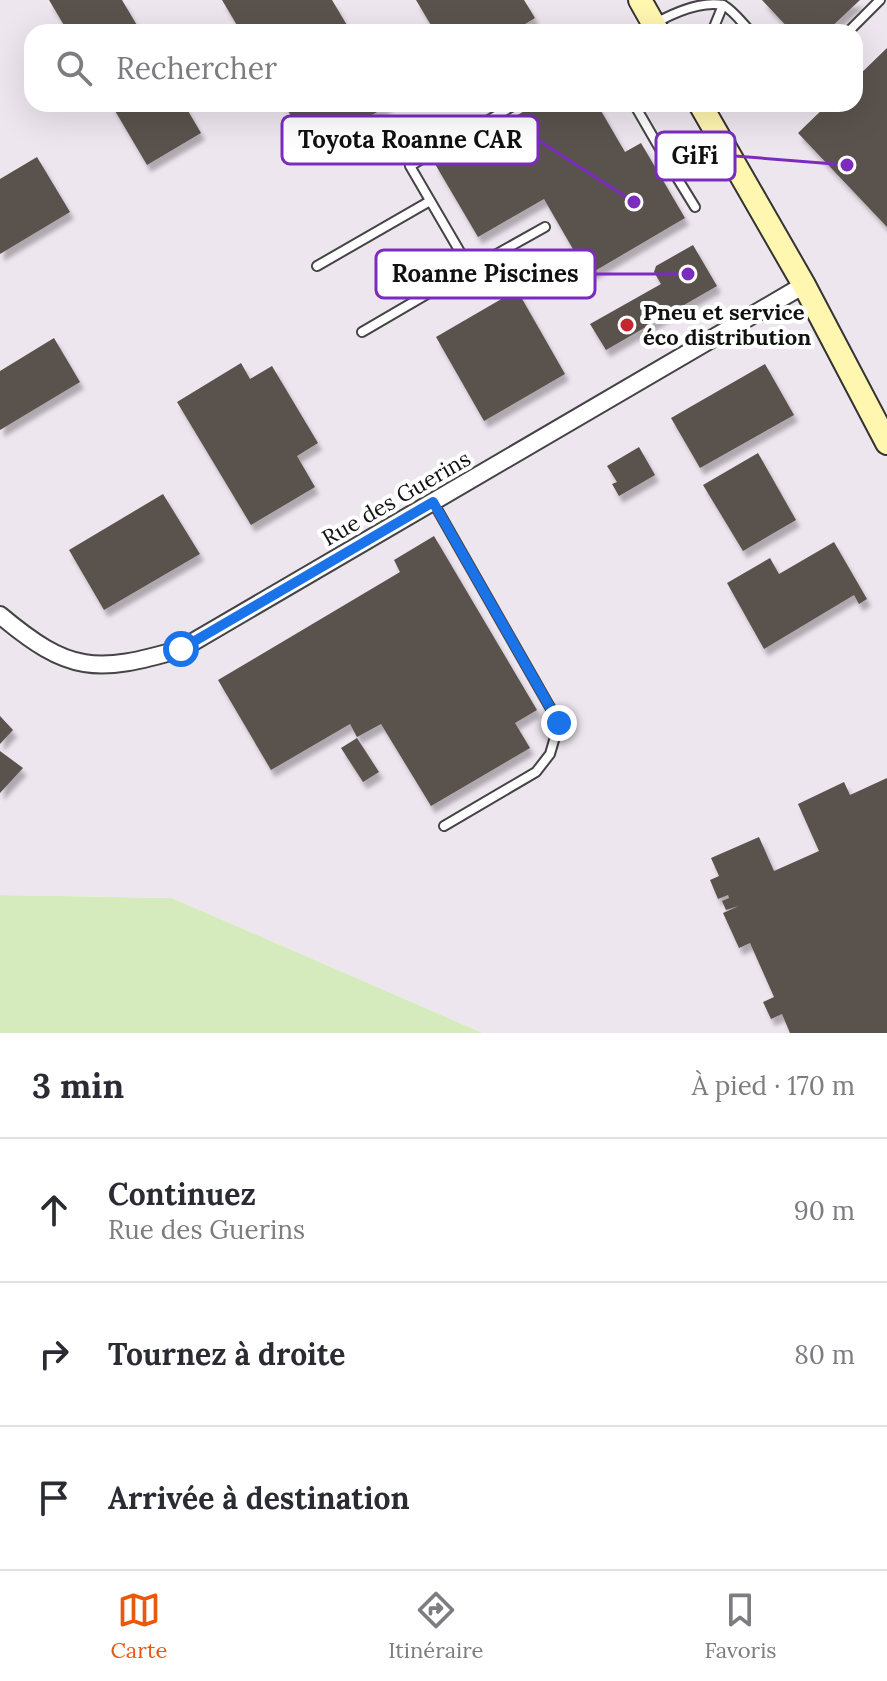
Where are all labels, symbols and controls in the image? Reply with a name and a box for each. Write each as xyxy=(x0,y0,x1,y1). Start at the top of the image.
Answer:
search box xyxy=(24,24,863,112)
icon: search xyxy=(52,46,96,90)
text: Rechercher xyxy=(116,49,277,87)
callout: Toyota Roanne CAR xyxy=(282,116,538,164)
text: Toyota Roanne CAR xyxy=(298,124,523,155)
callout: GiFi xyxy=(656,132,735,180)
text: GiFi xyxy=(672,140,719,171)
callout: Roanne Piscines xyxy=(376,250,595,298)
text: Roanne Piscines xyxy=(391,258,579,289)
place label: Pneu et service éco distribution xyxy=(643,298,811,351)
marker: Pneu et service éco distribution xyxy=(618,316,636,334)
street label: Rue des Guerins xyxy=(317,444,475,552)
route start xyxy=(163,631,199,667)
route end xyxy=(541,705,577,741)
text: 3 min xyxy=(32,1064,124,1107)
text: À pied · 170 m xyxy=(692,1069,855,1102)
text: Continuez xyxy=(108,1175,256,1213)
icon: ahead xyxy=(32,1188,76,1232)
text: 90 m xyxy=(794,1194,855,1227)
text: Rue des Guerins xyxy=(108,1213,305,1246)
icon: right xyxy=(32,1332,76,1376)
text: Tournez à droite xyxy=(108,1335,345,1373)
text: 80 m xyxy=(794,1338,855,1371)
icon: arrive xyxy=(32,1476,76,1520)
text: Arrivée à destination xyxy=(108,1479,410,1517)
tab: Carte xyxy=(110,1588,167,1664)
tab: Itinéraire xyxy=(388,1588,484,1664)
tab: Favoris xyxy=(704,1588,777,1664)

